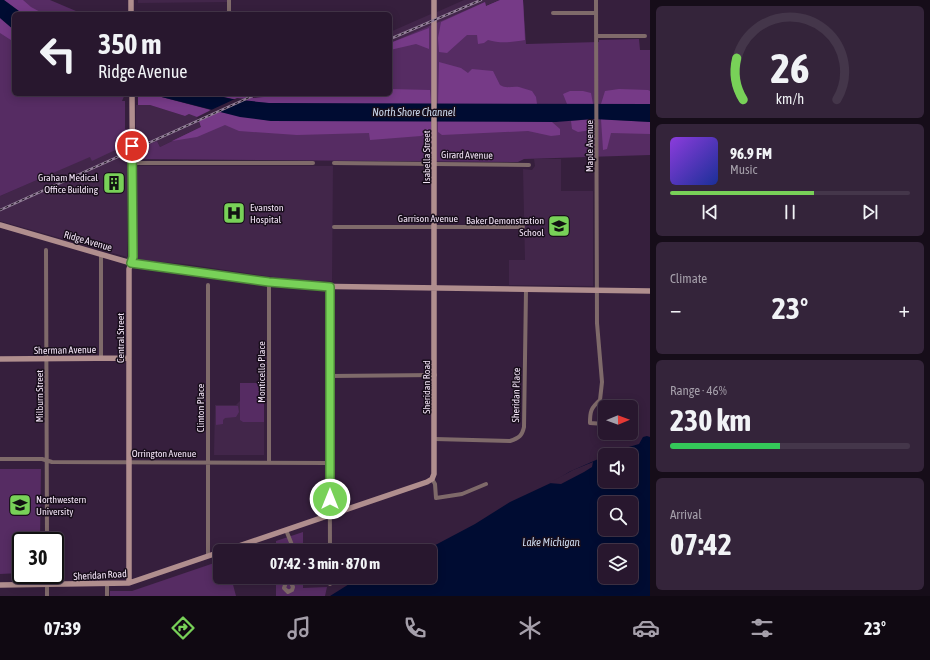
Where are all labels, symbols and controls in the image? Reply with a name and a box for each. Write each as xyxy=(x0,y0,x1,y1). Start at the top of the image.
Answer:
icon: left xyxy=(32,28,84,80)
text: 350 m xyxy=(98,28,161,60)
text: 26 xyxy=(770,44,810,92)
text: Ridge Avenue xyxy=(98,61,188,82)
text: km/h xyxy=(776,91,804,107)
water label: North Shore Channel xyxy=(372,106,456,118)
street label: Maple Avenue xyxy=(584,119,595,172)
pin xyxy=(115,129,149,163)
street label: Isabella Street xyxy=(421,130,432,184)
icon: arrive xyxy=(121,135,143,157)
text: 96.9 FM xyxy=(730,145,772,162)
street label: Girard Avenue xyxy=(441,149,493,161)
text: Music xyxy=(730,162,757,177)
building icon: Graham Medical Office Building xyxy=(101,170,127,196)
place label: Graham Medical Office Building xyxy=(38,172,99,195)
hospital icon: Evanston Hospital xyxy=(221,200,247,226)
icon: previous xyxy=(699,201,721,223)
icon: pause xyxy=(779,201,801,223)
icon: next xyxy=(859,201,881,223)
place label: Evanston Hospital xyxy=(250,202,284,225)
street label: Garrison Avenue xyxy=(398,213,459,224)
school or university icon: Baker Demonstration School xyxy=(546,213,572,239)
place label: Baker Demonstration School xyxy=(466,215,544,238)
street label: Ridge Avenue xyxy=(63,229,114,253)
text: Climate xyxy=(670,271,707,286)
text: 23° xyxy=(772,291,808,325)
text: − xyxy=(670,296,681,322)
text: + xyxy=(899,296,910,322)
street label: Central Street xyxy=(115,313,126,363)
street label: Monticello Place xyxy=(256,341,267,403)
street label: Sherman Avenue xyxy=(34,344,97,356)
street label: Sheridan Road xyxy=(421,360,432,414)
street label: Sheridan Place xyxy=(510,367,522,423)
street label: Milburn Street xyxy=(34,370,45,422)
street label: Clinton Place xyxy=(195,383,206,432)
text: Range · 46% xyxy=(670,383,727,398)
north arrow xyxy=(598,400,638,440)
map controls xyxy=(598,400,638,584)
text: 230 km xyxy=(670,403,751,437)
street label: Orrington Avenue xyxy=(132,448,197,459)
button: sound xyxy=(598,448,638,488)
position arrow xyxy=(309,478,351,520)
school or university icon: Northwestern University xyxy=(7,492,33,518)
place label: Northwestern University xyxy=(36,494,86,517)
button: search xyxy=(598,496,638,536)
text: Arrival xyxy=(670,507,702,522)
text: 07:42 xyxy=(670,527,732,561)
speed limit sign: 30 xyxy=(12,532,64,584)
water label: Lake Michigan xyxy=(522,536,581,548)
button: layers xyxy=(598,544,638,584)
text: 07:42 · 3 min · 870 m xyxy=(270,555,380,572)
street label: Sheridan Road xyxy=(73,568,127,582)
icon: directions xyxy=(169,614,197,642)
icon: music xyxy=(285,614,313,642)
icon: phone xyxy=(401,614,429,642)
icon: climate xyxy=(516,614,544,642)
icon: car xyxy=(632,614,660,642)
icon: filters xyxy=(748,614,776,642)
text: 07:39 xyxy=(44,618,81,639)
text: 23° xyxy=(864,618,886,639)

